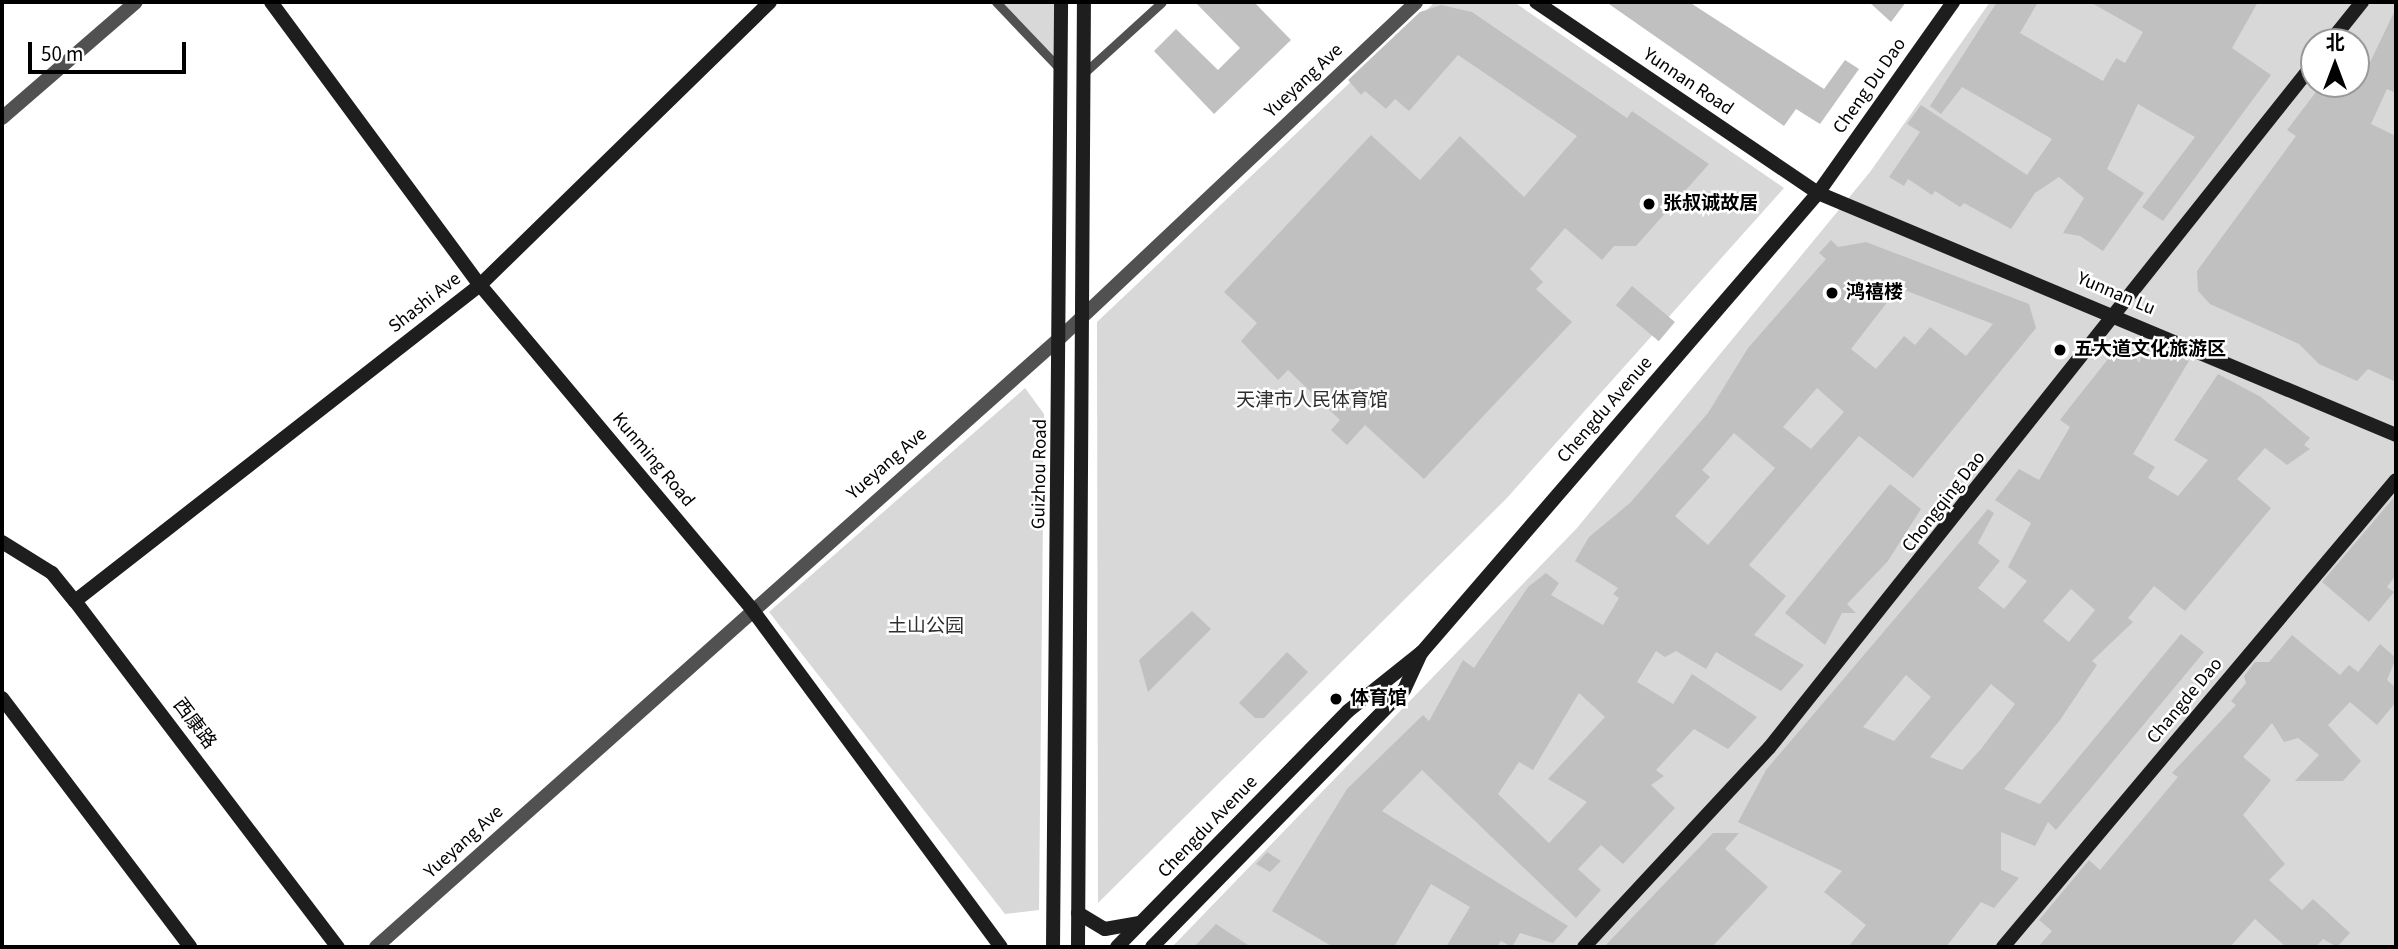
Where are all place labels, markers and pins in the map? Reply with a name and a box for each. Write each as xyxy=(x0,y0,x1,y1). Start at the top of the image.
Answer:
place label: 张叔诚故居 xyxy=(1663,193,1758,215)
marker: 张叔诚故居 xyxy=(1641,196,1657,212)
place label: 鸿禧楼 xyxy=(1846,282,1903,304)
marker: 鸿禧楼 xyxy=(1824,285,1840,301)
place label: 五大道文化旅游区 xyxy=(2074,339,2226,361)
marker: 五大道文化旅游区 xyxy=(2052,342,2068,358)
place label: 体育馆 xyxy=(1350,688,1407,710)
marker: 体育馆 xyxy=(1328,691,1344,707)

